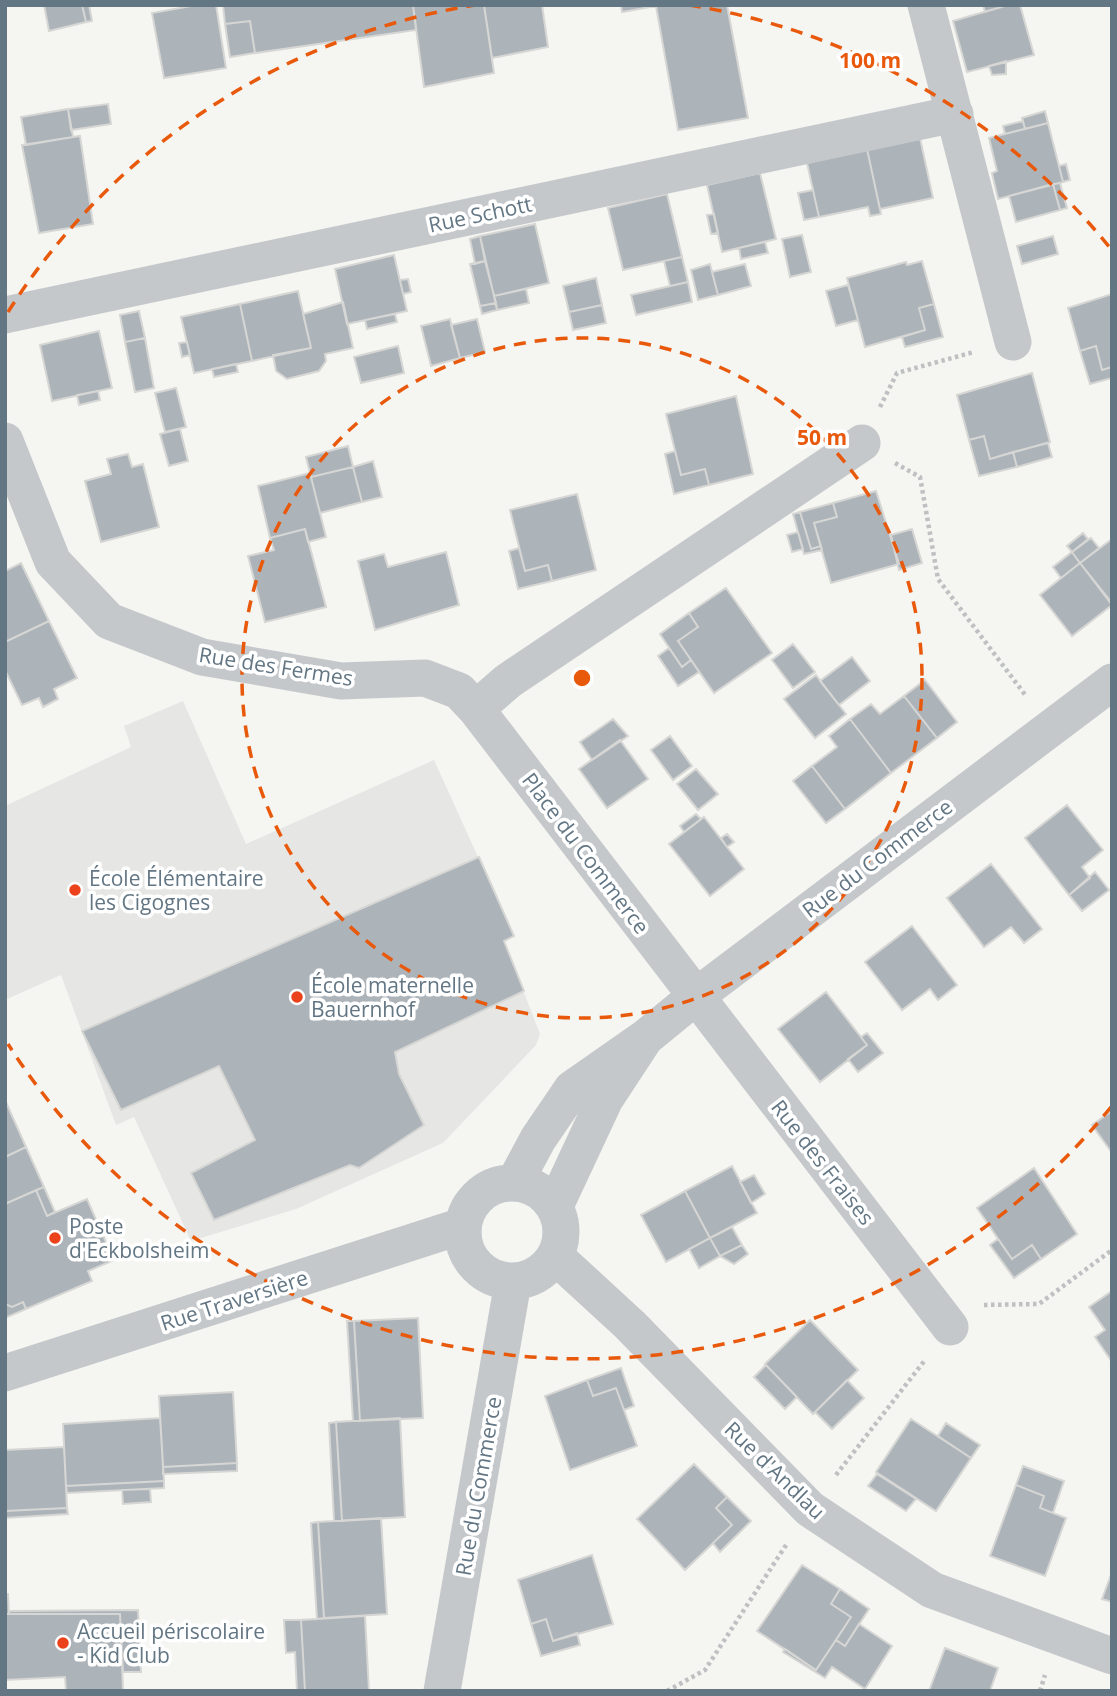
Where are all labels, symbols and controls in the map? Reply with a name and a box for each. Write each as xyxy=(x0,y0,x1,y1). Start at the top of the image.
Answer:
text: 100 m xyxy=(839,46,901,74)
street label: Rue Schott xyxy=(426,189,534,239)
text: 50 m xyxy=(797,423,847,451)
street label: Rue des Fermes xyxy=(197,640,355,692)
centre of rings xyxy=(570,666,594,690)
street label: Place du Commerce xyxy=(516,767,656,939)
street label: Rue du Commerce xyxy=(796,792,958,924)
place label: École Élémentaire les Cigognes xyxy=(89,864,264,916)
marker: École Élémentaire les Cigognes xyxy=(67,882,83,898)
place label: École maternelle Bauernhof xyxy=(311,971,474,1023)
marker: École maternelle Bauernhof xyxy=(289,989,305,1005)
street label: Rue des Fraises xyxy=(765,1094,881,1230)
place label: Poste d'Eckbolsheim xyxy=(69,1212,209,1264)
marker: Poste d'Eckbolsheim xyxy=(47,1230,63,1246)
street label: Rue Traversière xyxy=(157,1263,311,1337)
street label: Rue du Commerce xyxy=(448,1394,508,1578)
street label: Rue d'Andlau xyxy=(719,1415,831,1525)
place label: Accueil périscolaire - Kid Club xyxy=(77,1617,265,1669)
marker: Accueil périscolaire - Kid Club xyxy=(55,1635,71,1651)

